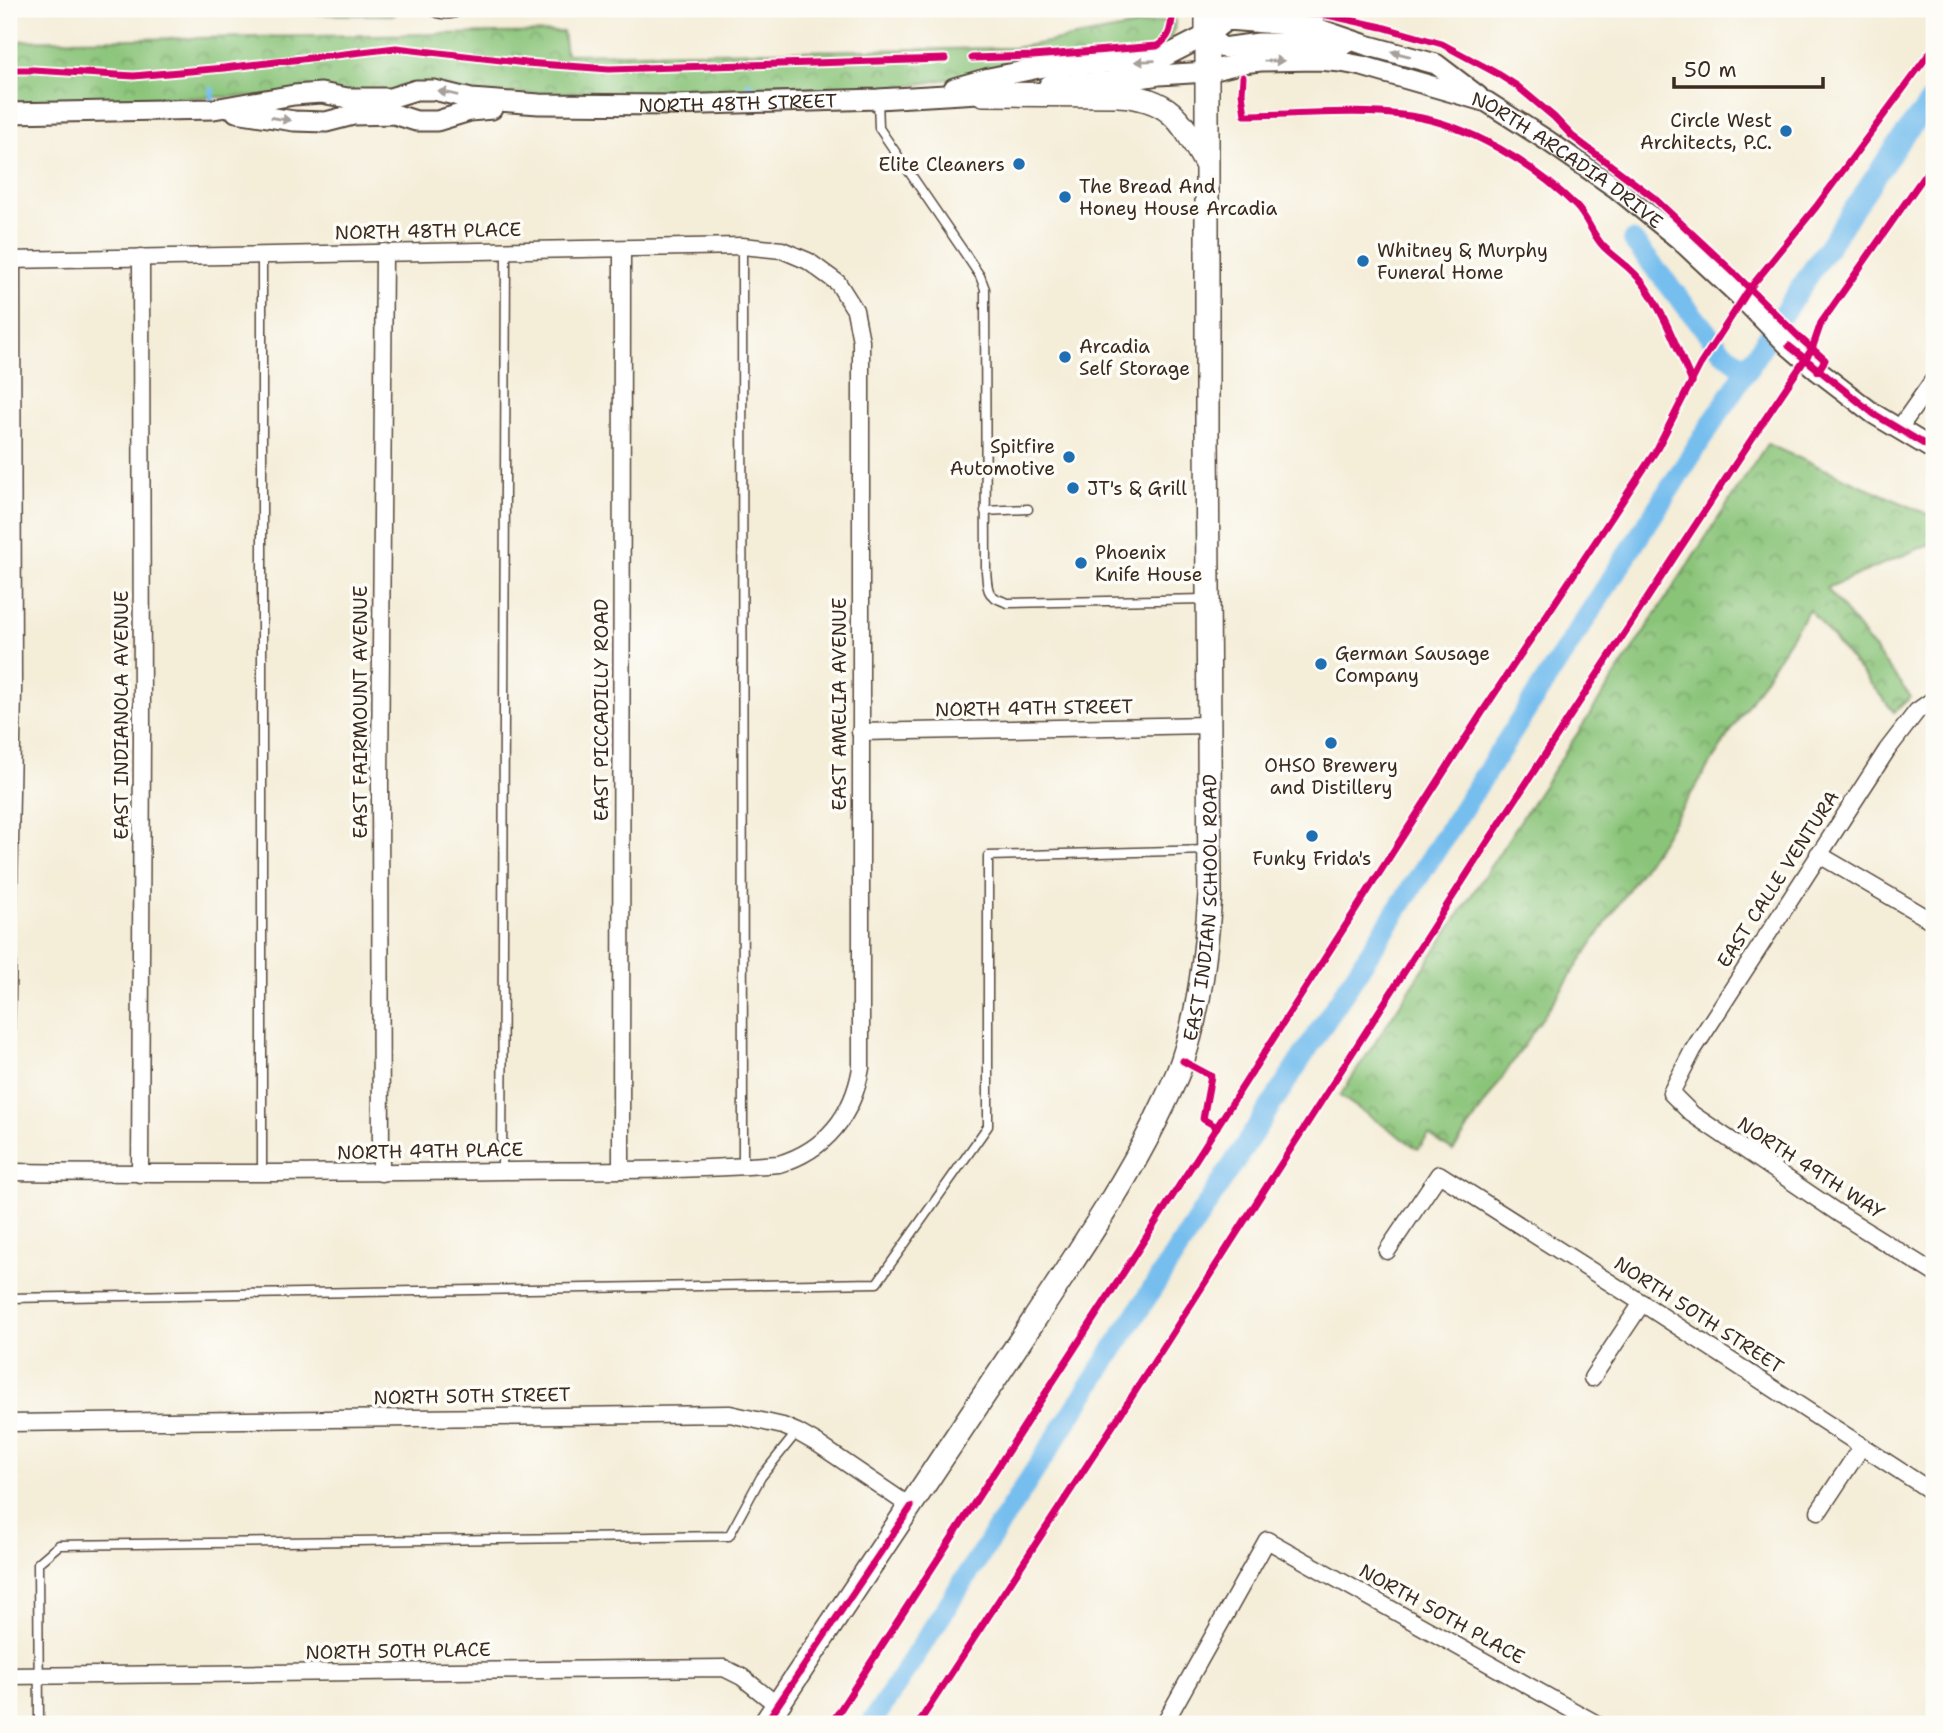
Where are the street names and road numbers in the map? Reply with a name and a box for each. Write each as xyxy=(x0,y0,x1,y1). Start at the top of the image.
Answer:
street label: NORTH ARCADIA DRIVE xyxy=(1469,86,1668,234)
street label: NORTH 48TH STREET xyxy=(638,88,838,118)
street label: NORTH 48TH PLACE xyxy=(334,217,522,245)
street label: EAST FAIRMOUNT AVENUE xyxy=(348,585,373,839)
street label: EAST INDIANOLA AVENUE xyxy=(109,590,134,840)
street label: EAST AMELIA AVENUE xyxy=(827,597,852,811)
street label: EAST PICCADILLY ROAD xyxy=(589,599,614,821)
street label: NORTH 49TH STREET xyxy=(935,694,1134,722)
street label: EAST INDIAN SCHOOL ROAD xyxy=(1177,774,1223,1044)
street label: EAST CALLE VENTURA xyxy=(1711,786,1845,972)
street label: NORTH 49TH WAY xyxy=(1733,1111,1890,1225)
street label: NORTH 49TH PLACE xyxy=(337,1137,524,1165)
street label: NORTH 50TH STREET xyxy=(1610,1251,1789,1379)
street label: NORTH 50TH STREET xyxy=(373,1382,571,1410)
street label: NORTH 50TH PLACE xyxy=(1355,1558,1529,1670)
street label: NORTH 50TH PLACE xyxy=(305,1637,491,1665)

